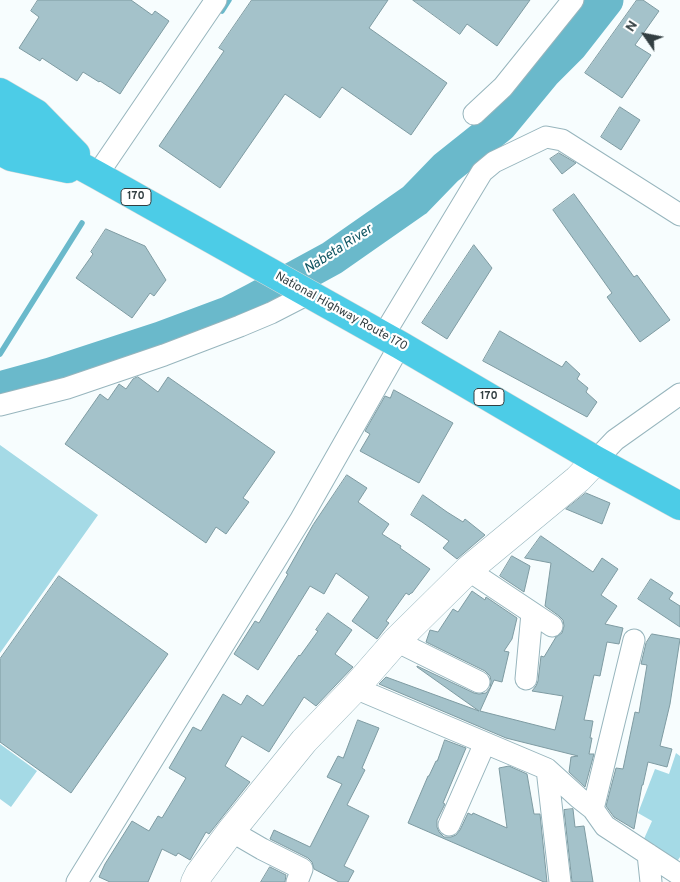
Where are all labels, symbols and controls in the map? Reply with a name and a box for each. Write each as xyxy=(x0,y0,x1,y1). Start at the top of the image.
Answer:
north arrow xyxy=(620,10,670,60)
text: N xyxy=(622,18,642,35)
road number: 170 xyxy=(121,188,151,206)
water label: Nabeta River xyxy=(302,222,376,278)
street label: National Highway Route 170 xyxy=(272,270,410,354)
road number: 170 xyxy=(474,388,504,406)

